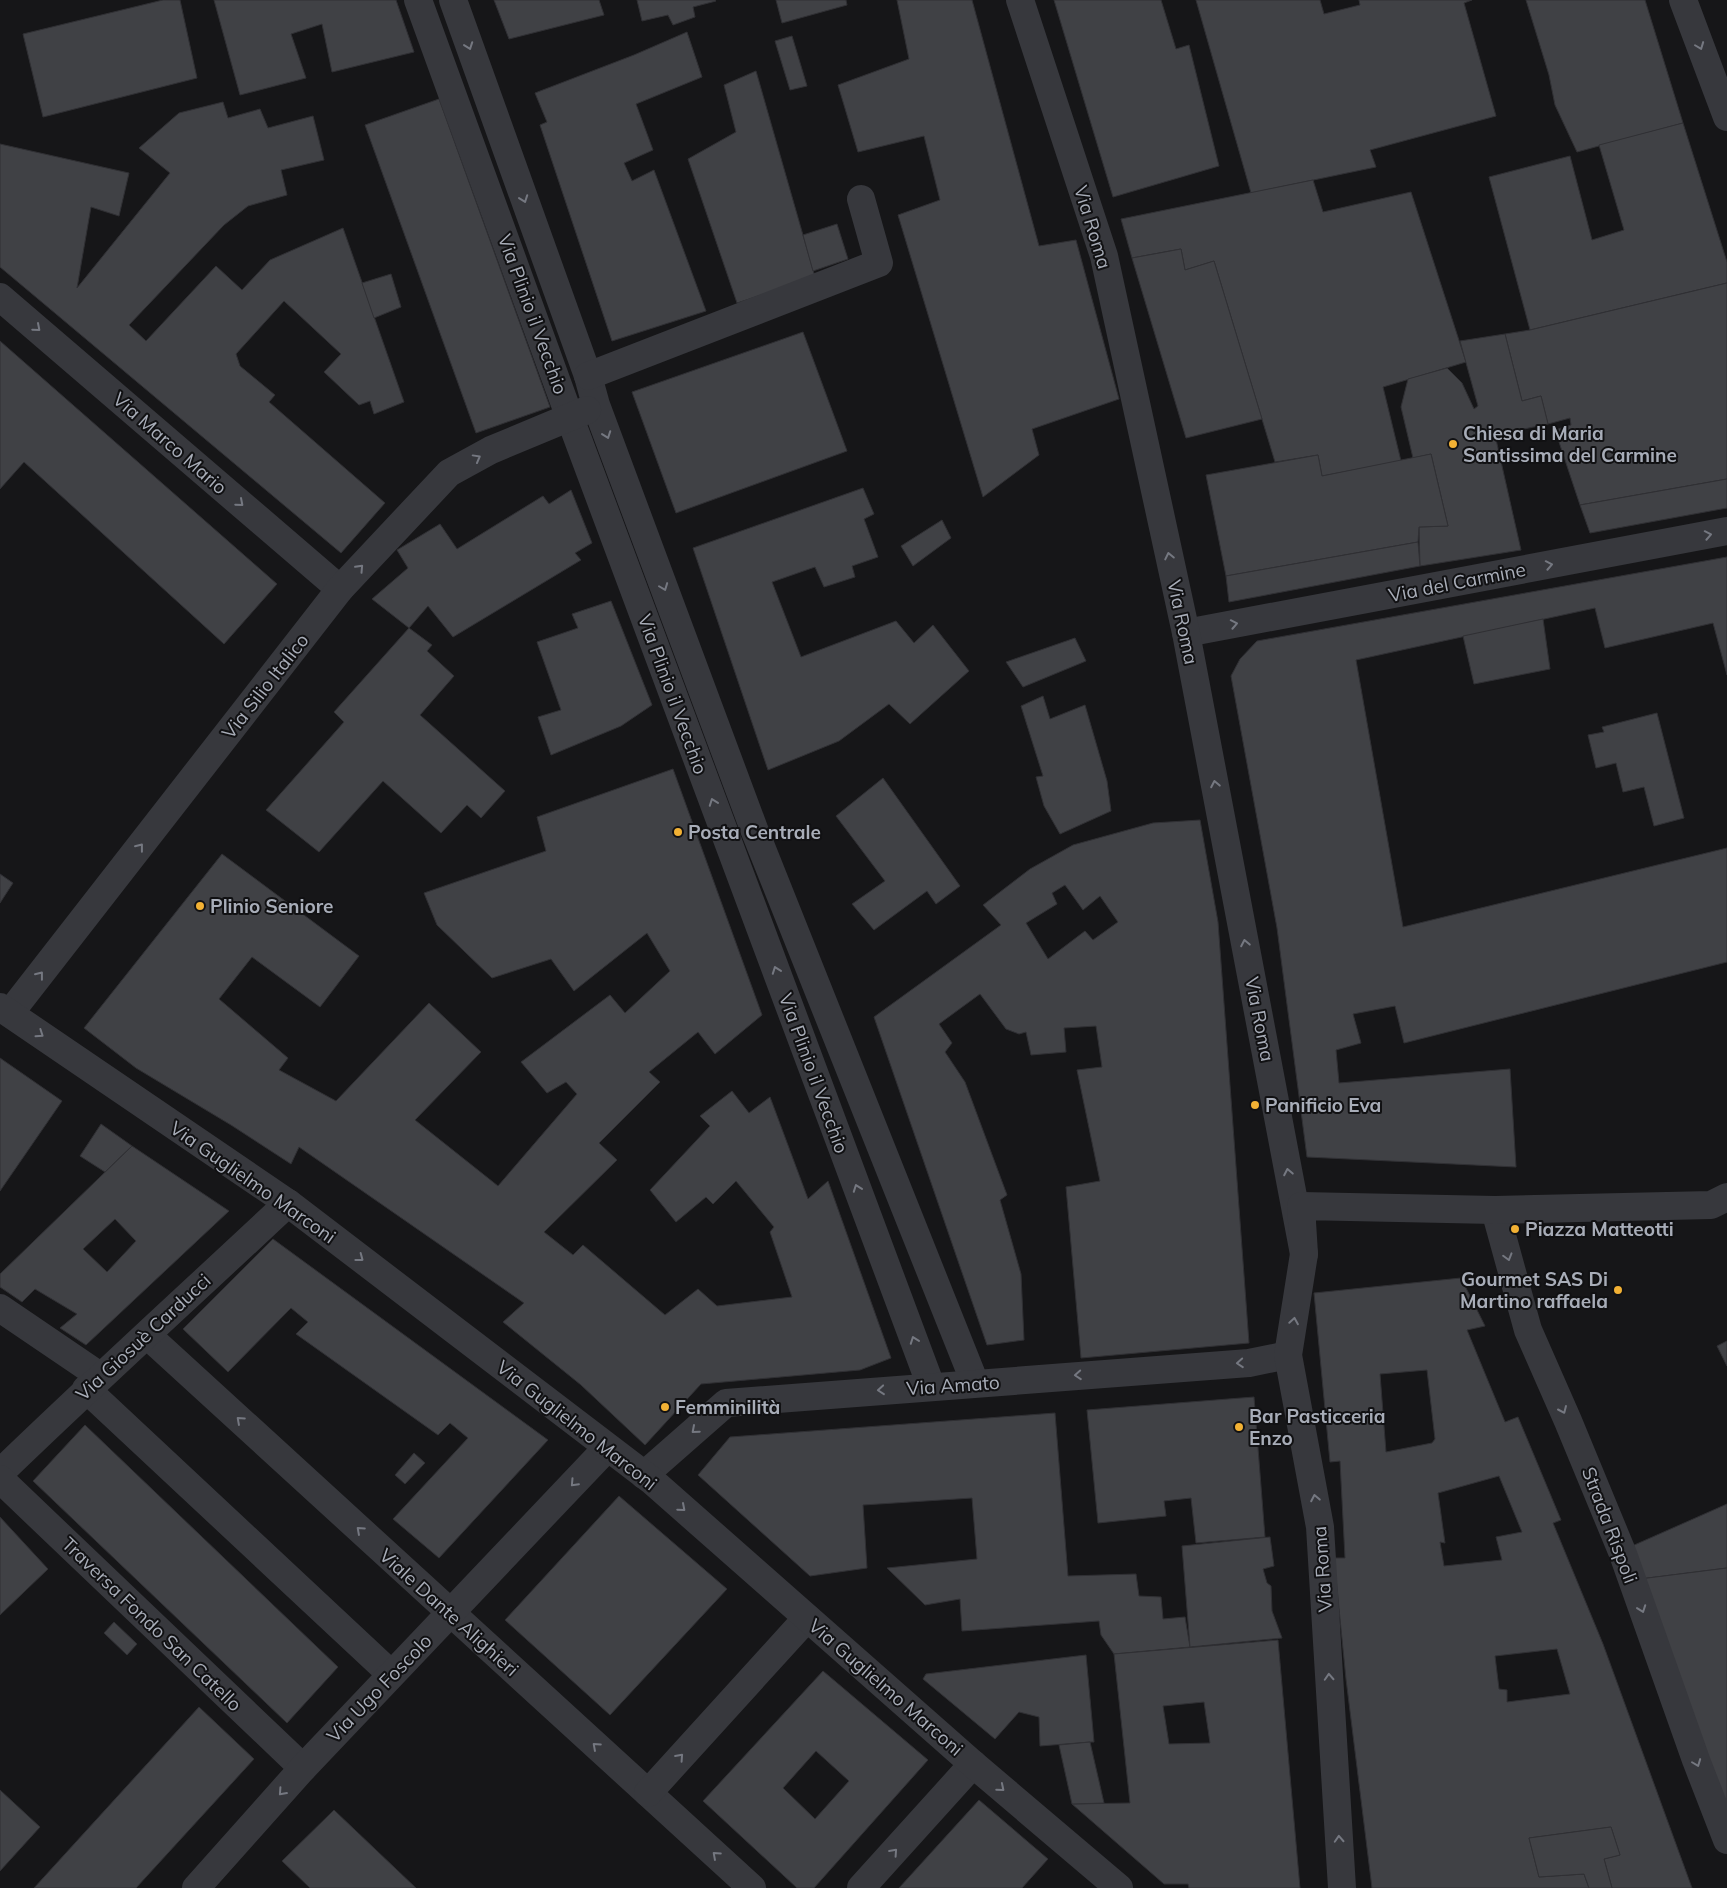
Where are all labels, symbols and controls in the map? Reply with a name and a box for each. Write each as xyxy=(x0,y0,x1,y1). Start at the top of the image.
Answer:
one-way arrow xyxy=(463,41,473,50)
one-way arrow xyxy=(1694,41,1704,49)
street label: Via Roma xyxy=(1069,182,1117,272)
one-way arrow xyxy=(518,194,528,203)
street label: Via Plinio il Vecchio xyxy=(493,231,573,397)
one-way arrow xyxy=(31,323,40,331)
street label: Via Marco Mario xyxy=(108,387,232,499)
place label: Chiesa di Maria Santissima del Carmine xyxy=(1463,421,1677,467)
one-way arrow xyxy=(601,430,611,438)
marker: Chiesa di Maria Santissima del Carmine xyxy=(1447,438,1459,450)
one-way arrow xyxy=(472,454,481,464)
one-way arrow xyxy=(234,497,243,506)
one-way arrow xyxy=(1704,530,1713,540)
one-way arrow xyxy=(1165,551,1175,560)
street label: Via del Carmine xyxy=(1386,557,1528,607)
one-way arrow xyxy=(1544,560,1553,570)
one-way arrow xyxy=(354,565,363,574)
street label: Via Roma xyxy=(1162,577,1204,667)
one-way arrow xyxy=(658,582,668,591)
street label: Via Plinio il Vecchio xyxy=(633,611,713,777)
one-way arrow xyxy=(1230,619,1239,629)
street label: Via Silio Italico xyxy=(216,628,314,744)
one-way arrow xyxy=(1210,779,1221,788)
one-way arrow xyxy=(709,798,719,806)
place label: Posta Centrale xyxy=(688,820,821,844)
marker: Posta Centrale xyxy=(672,826,684,838)
one-way arrow xyxy=(134,844,142,853)
place label: Plinio Seniore xyxy=(210,894,334,918)
marker: Plinio Seniore xyxy=(194,900,206,912)
one-way arrow xyxy=(1241,939,1251,948)
one-way arrow xyxy=(771,967,781,975)
one-way arrow xyxy=(34,972,42,981)
street label: Via Roma xyxy=(1240,974,1280,1064)
street label: Via Plinio il Vecchio xyxy=(774,990,854,1156)
one-way arrow xyxy=(35,1028,44,1038)
place label: Panificio Eva xyxy=(1265,1093,1381,1117)
marker: Panificio Eva xyxy=(1249,1099,1261,1111)
street label: Via Guglielmo Marconi xyxy=(165,1116,341,1248)
one-way arrow xyxy=(1284,1167,1294,1176)
one-way arrow xyxy=(853,1184,863,1193)
place label: Piazza Matteotti xyxy=(1525,1217,1674,1241)
marker: Piazza Matteotti xyxy=(1509,1223,1521,1235)
one-way arrow xyxy=(354,1253,363,1261)
one-way arrow xyxy=(1502,1253,1513,1262)
place label: Gourmet SAS Di Martino raffaela xyxy=(1460,1267,1608,1313)
street label: Via Giosuè Carducci xyxy=(71,1268,215,1406)
marker: Gourmet SAS Di Martino raffaela xyxy=(1612,1284,1624,1296)
one-way arrow xyxy=(1288,1316,1298,1325)
one-way arrow xyxy=(910,1337,920,1345)
street label: Via Guglielmo Marconi xyxy=(492,1355,662,1495)
one-way arrow xyxy=(1236,1358,1244,1369)
street label: Via Amato xyxy=(905,1370,1001,1400)
one-way arrow xyxy=(1074,1370,1082,1381)
one-way arrow xyxy=(877,1384,885,1395)
place label: Femminilità xyxy=(675,1395,780,1419)
marker: Femminilità xyxy=(659,1401,671,1413)
place label: Bar Pasticceria Enzo xyxy=(1249,1404,1386,1450)
one-way arrow xyxy=(1557,1405,1568,1414)
one-way arrow xyxy=(236,1417,245,1426)
marker: Bar Pasticceria Enzo xyxy=(1233,1421,1245,1433)
one-way arrow xyxy=(691,1425,700,1434)
street label: Strada Rispoli xyxy=(1577,1463,1643,1587)
one-way arrow xyxy=(571,1478,580,1487)
one-way arrow xyxy=(1310,1493,1321,1502)
one-way arrow xyxy=(676,1502,685,1510)
street label: Via Roma xyxy=(1307,1525,1337,1613)
one-way arrow xyxy=(356,1526,365,1535)
street label: Traversa Fondo San Catello xyxy=(57,1532,247,1716)
street label: Viale Dante Alighieri xyxy=(374,1543,524,1681)
one-way arrow xyxy=(1636,1605,1646,1613)
street label: Via Guglielmo Marconi xyxy=(804,1613,968,1761)
street label: Via Ugo Foscolo xyxy=(321,1629,437,1747)
one-way arrow xyxy=(1324,1673,1335,1681)
one-way arrow xyxy=(592,1742,601,1751)
one-way arrow xyxy=(675,1753,684,1762)
one-way arrow xyxy=(1691,1758,1701,1766)
one-way arrow xyxy=(996,1782,1005,1791)
one-way arrow xyxy=(279,1786,288,1795)
one-way arrow xyxy=(1333,1835,1344,1843)
one-way arrow xyxy=(888,1848,897,1857)
one-way arrow xyxy=(712,1852,721,1861)

